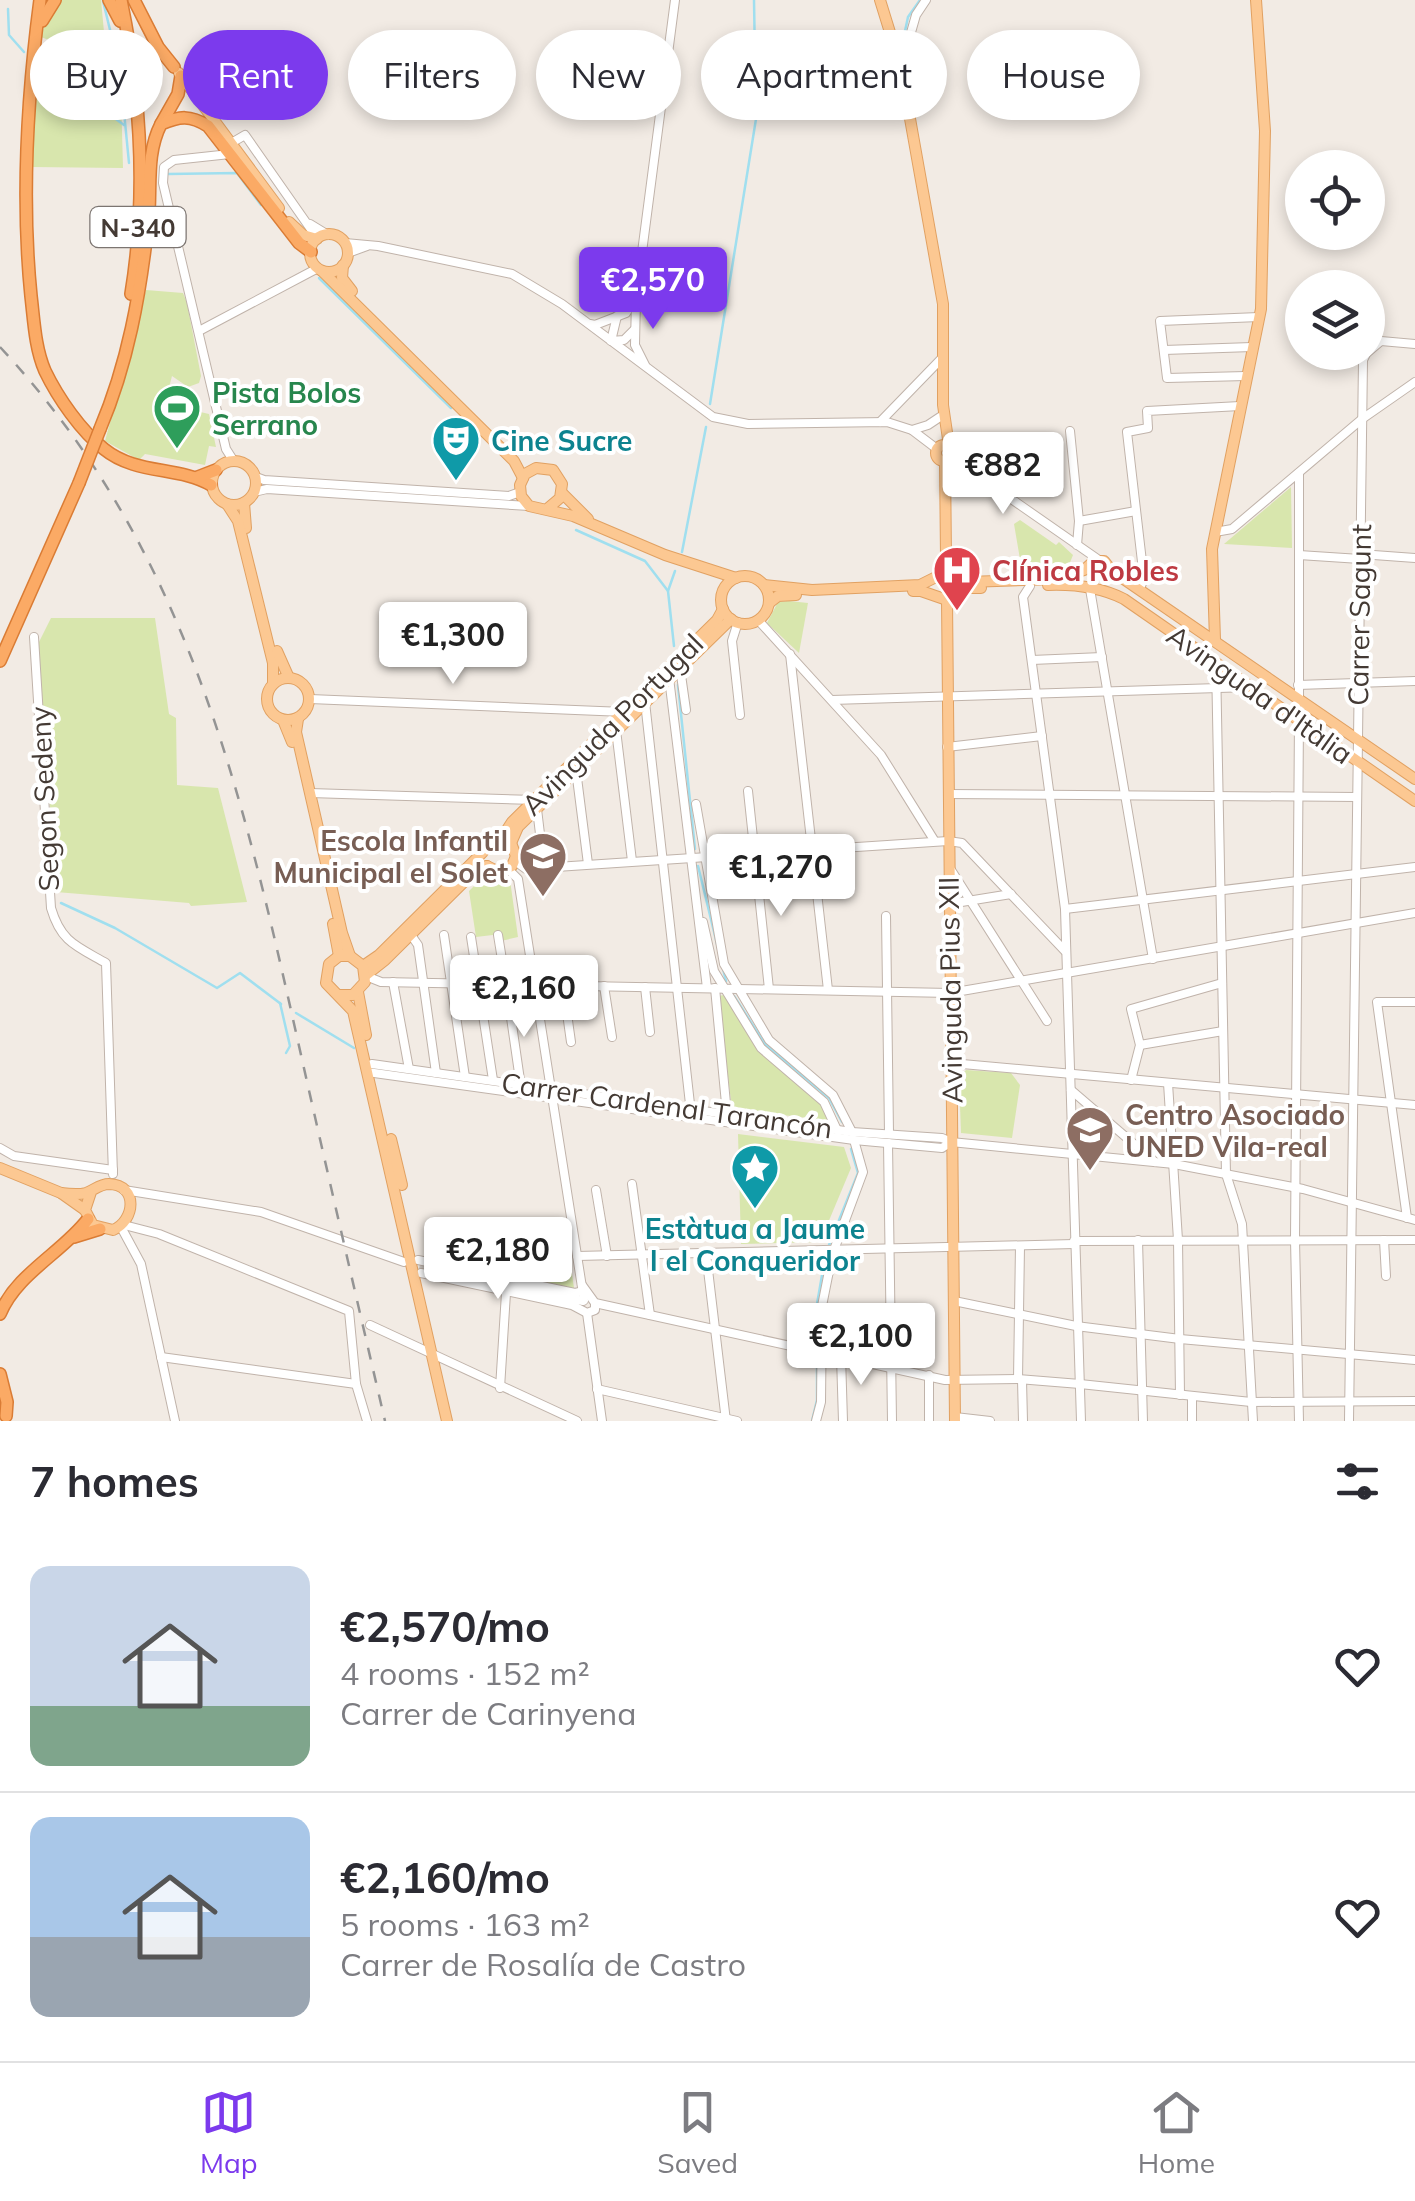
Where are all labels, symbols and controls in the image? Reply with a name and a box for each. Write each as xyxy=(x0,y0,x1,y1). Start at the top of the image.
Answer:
chip: Buy xyxy=(30,30,163,120)
chip: Rent xyxy=(183,30,328,120)
chip: Filters xyxy=(348,30,516,120)
chip: New xyxy=(536,30,681,120)
chip: Apartment xyxy=(701,30,947,120)
chip: House xyxy=(967,30,1140,120)
map controls xyxy=(1285,150,1385,370)
button: locate xyxy=(1285,150,1385,250)
road number: N-340 xyxy=(90,207,186,247)
pin: €2,570 xyxy=(572,247,734,332)
text: €2,570 xyxy=(601,259,705,299)
button: layers xyxy=(1285,270,1385,370)
place label: Pista Bolos Serrano xyxy=(212,375,361,442)
sports icon: Pista Bolos Serrano xyxy=(151,382,203,450)
theatre icon: Cine Sucre xyxy=(430,414,482,482)
place label: Cine Sucre xyxy=(491,423,632,458)
pin: €882 xyxy=(944,432,1062,517)
text: €882 xyxy=(965,444,1041,484)
street label: Carrer Sagunt xyxy=(1340,524,1378,706)
hospital icon: Clínica Robles xyxy=(931,544,983,612)
place label: Clínica Robles xyxy=(992,553,1179,588)
pin: €1,300 xyxy=(372,602,534,687)
text: €1,300 xyxy=(401,614,505,654)
street label: Avinguda d'Itàlia xyxy=(1160,617,1360,771)
street label: Avinguda Portugal xyxy=(514,626,710,822)
street label: Segon Sedeny xyxy=(22,706,66,892)
place label: Escola Infantil Municipal el Solet xyxy=(273,823,508,890)
school or university icon: Escola Infantil Municipal el Solet xyxy=(517,830,569,898)
pin: €1,270 xyxy=(700,834,862,919)
text: €1,270 xyxy=(729,846,833,886)
street label: Avinguda Pius XII xyxy=(931,876,969,1104)
pin: €2,160 xyxy=(443,955,605,1040)
text: €2,160 xyxy=(472,967,576,1007)
street label: Carrer Cardenal Tarancón xyxy=(499,1064,835,1146)
place label: Centro Asociado UNED Vila-real xyxy=(1125,1097,1345,1164)
school or university icon: Centro Asociado UNED Vila-real xyxy=(1064,1104,1116,1172)
place icon: Estàtua a Jaume I el Conqueridor xyxy=(729,1142,781,1210)
place label: Estàtua a Jaume I el Conqueridor xyxy=(645,1211,865,1278)
pin: €2,180 xyxy=(417,1217,579,1302)
text: €2,180 xyxy=(446,1229,550,1269)
pin: €2,100 xyxy=(780,1303,942,1388)
text: €2,100 xyxy=(809,1315,913,1355)
icon: filters xyxy=(1330,1454,1385,1509)
text: 7 homes xyxy=(30,1455,199,1508)
text: €2,570/mo xyxy=(340,1600,550,1653)
icon: home xyxy=(110,1606,230,1726)
icon: heart xyxy=(1330,1639,1385,1694)
text: 4 rooms · 152 m² xyxy=(340,1653,590,1693)
text: Carrer de Carinyena xyxy=(340,1693,636,1733)
text: €2,160/mo xyxy=(340,1851,550,1904)
icon: home xyxy=(110,1857,230,1977)
icon: heart xyxy=(1330,1890,1385,1945)
text: 5 rooms · 163 m² xyxy=(340,1904,590,1944)
text: Carrer de Rosalía de Castro xyxy=(340,1944,746,1984)
tab: Map xyxy=(200,2085,258,2180)
tab: Saved xyxy=(657,2085,738,2180)
tab: Home xyxy=(1138,2085,1215,2180)

